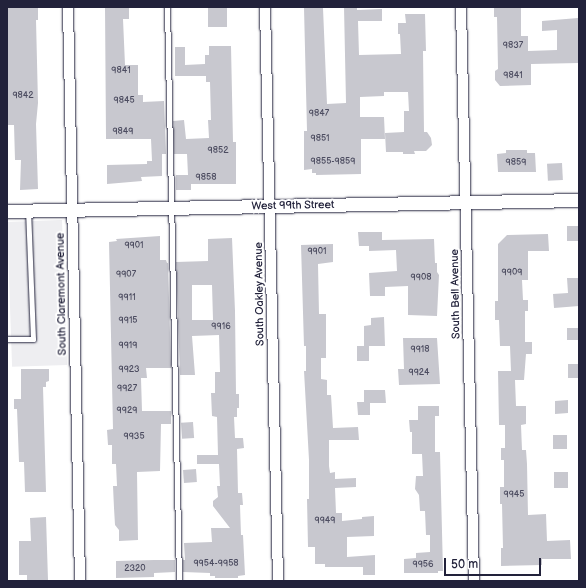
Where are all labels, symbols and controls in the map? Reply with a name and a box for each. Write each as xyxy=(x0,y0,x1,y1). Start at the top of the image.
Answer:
house number: 9837 xyxy=(503,41,523,51)
house number: 9841 xyxy=(111,66,131,76)
house number: 9841 xyxy=(503,71,523,81)
house number: 9842 xyxy=(12,91,34,101)
house number: 9845 xyxy=(113,96,135,106)
house number: 9847 xyxy=(309,109,329,119)
house number: 9849 xyxy=(112,127,134,137)
house number: 9851 xyxy=(310,134,330,144)
house number: 9852 xyxy=(208,146,228,156)
house number: 9855-9859 xyxy=(311,157,355,167)
house number: 9859 xyxy=(506,158,526,168)
house number: 9858 xyxy=(196,173,216,183)
street label: West 99th Street xyxy=(251,199,335,213)
street label: South Claremont Avenue xyxy=(54,232,70,356)
house number: 9901 xyxy=(124,241,144,251)
street label: South Oakley Avenue xyxy=(252,241,268,347)
house number: 9901 xyxy=(307,247,327,257)
street label: South Bell Avenue xyxy=(449,249,463,339)
house number: 9909 xyxy=(502,268,522,278)
house number: 9907 xyxy=(116,270,136,280)
house number: 9908 xyxy=(411,273,431,283)
house number: 9911 xyxy=(118,293,136,303)
house number: 9915 xyxy=(118,316,138,326)
house number: 9916 xyxy=(211,322,231,332)
house number: 9919 xyxy=(118,341,138,351)
house number: 9918 xyxy=(410,345,430,355)
house number: 9923 xyxy=(118,365,140,375)
house number: 9924 xyxy=(408,368,430,378)
house number: 9927 xyxy=(117,384,137,394)
house number: 9929 xyxy=(117,406,137,416)
house number: 9935 xyxy=(123,432,145,442)
house number: 9945 xyxy=(503,490,525,500)
house number: 9949 xyxy=(314,516,336,526)
scale bar xyxy=(446,550,543,576)
text: 50 m xyxy=(451,557,478,572)
house number: 9954-9958 xyxy=(193,559,239,569)
house number: 9956 xyxy=(412,560,434,570)
house number: 2320 xyxy=(124,564,146,574)

